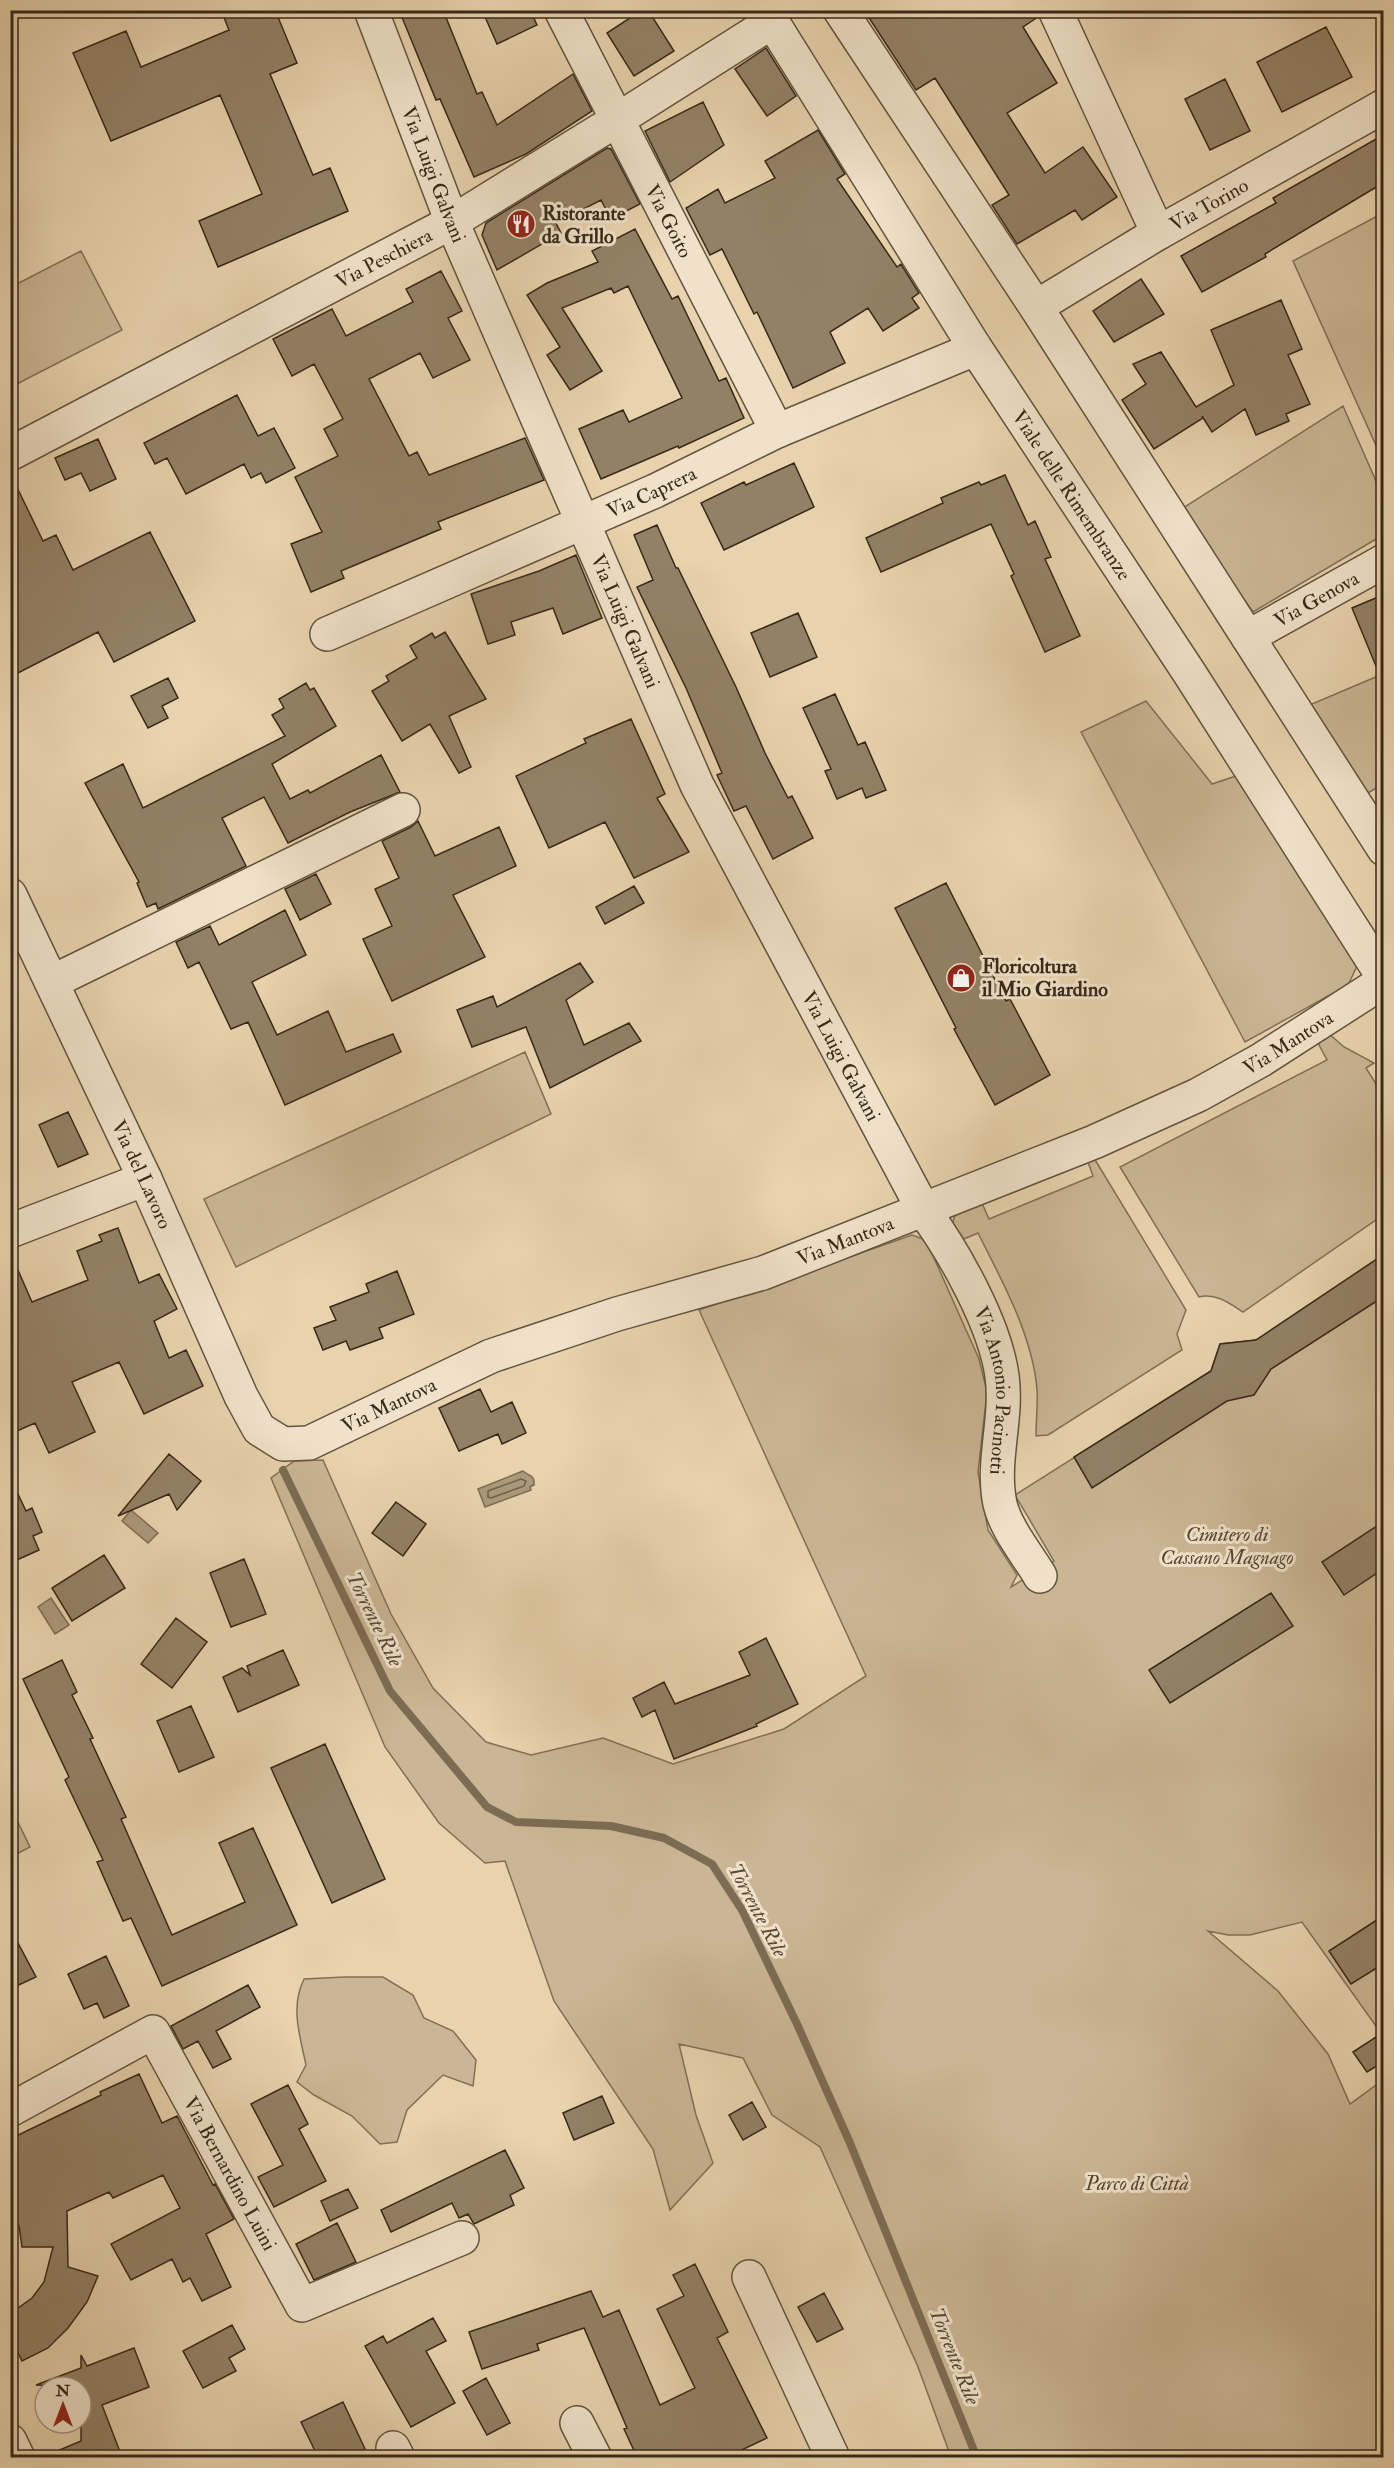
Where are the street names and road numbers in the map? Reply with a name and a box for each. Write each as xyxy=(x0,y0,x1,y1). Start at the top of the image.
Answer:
street label: Via Luigi Galvani xyxy=(396,103,471,246)
street label: Via Torino xyxy=(1165,173,1253,237)
street label: Via Goito xyxy=(639,180,698,262)
street label: Via Peschiera xyxy=(331,222,437,294)
street label: Viale delle Rimembranze xyxy=(1006,405,1137,585)
street label: Via Caprera xyxy=(603,460,701,524)
street label: Via Luigi Galvani xyxy=(585,550,665,692)
street label: Via Genova xyxy=(1269,565,1364,633)
street label: Via Luigi Galvani xyxy=(796,987,886,1126)
street label: Via Mantova xyxy=(1238,1005,1339,1081)
street label: Via del Lavoro xyxy=(106,1116,177,1233)
street label: Via Mantova xyxy=(793,1210,898,1271)
street label: Via Antonio Pacinotti xyxy=(968,1303,1015,1475)
street label: Via Mantova xyxy=(337,1372,441,1439)
street label: Via Bernardino Luini xyxy=(178,2092,282,2255)

